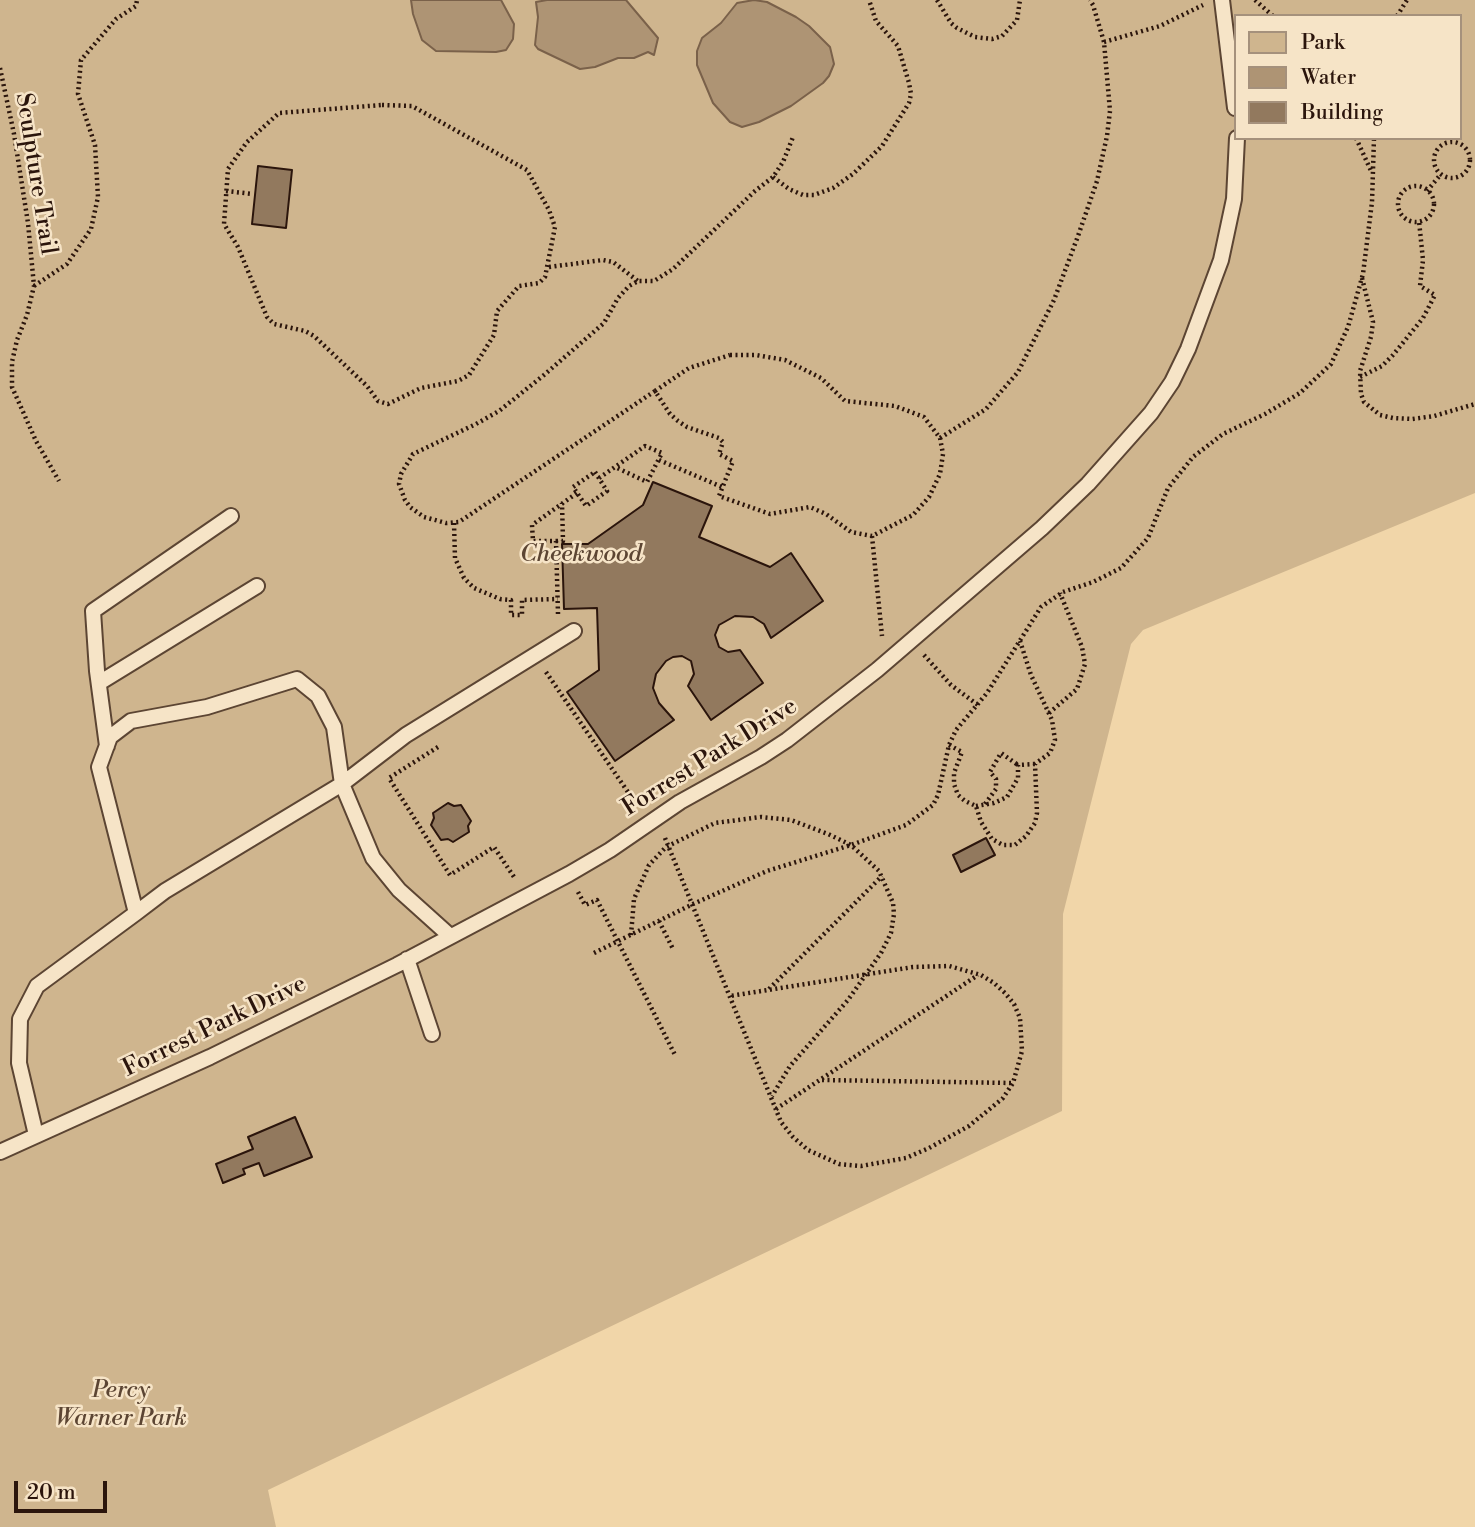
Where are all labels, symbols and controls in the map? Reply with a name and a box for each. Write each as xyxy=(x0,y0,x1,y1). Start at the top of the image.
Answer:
legend xyxy=(1234,14,1461,140)
text: Park xyxy=(1301,30,1345,56)
text: Water xyxy=(1301,65,1356,91)
street label: Sculpture Trail xyxy=(8,91,62,257)
text: Building xyxy=(1301,100,1383,126)
park label: Cheekwood xyxy=(520,541,642,569)
street label: Forrest Park Drive xyxy=(617,693,803,823)
street label: Forrest Park Drive xyxy=(118,970,312,1084)
park label: Percy Warner Park xyxy=(55,1377,187,1433)
scale bar xyxy=(18,1468,110,1512)
text: 20 m xyxy=(27,1480,76,1506)

